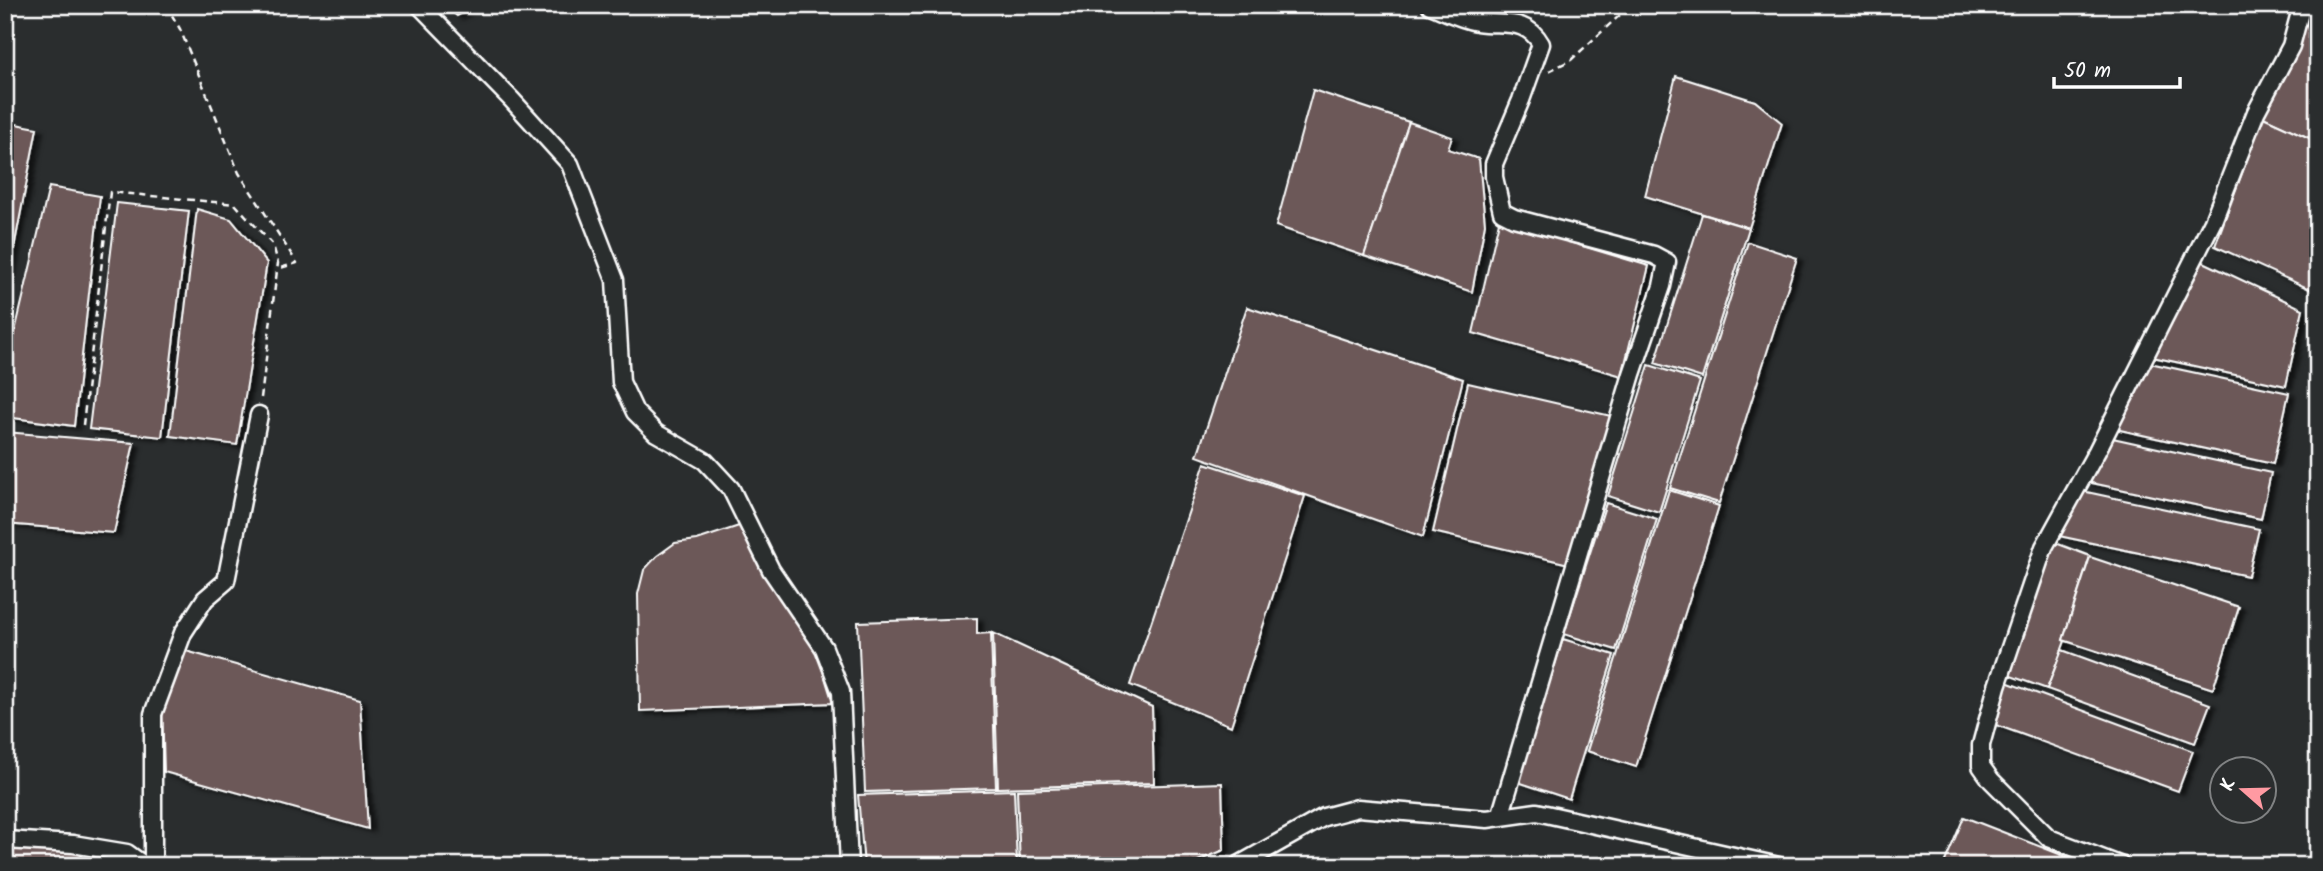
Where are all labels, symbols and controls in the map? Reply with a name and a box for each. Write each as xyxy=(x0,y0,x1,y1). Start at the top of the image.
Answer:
scale bar xyxy=(2054,46,2180,90)
text: 50 m xyxy=(2064,55,2111,88)
north arrow xyxy=(2208,756,2278,826)
text: K xyxy=(2213,774,2245,795)

